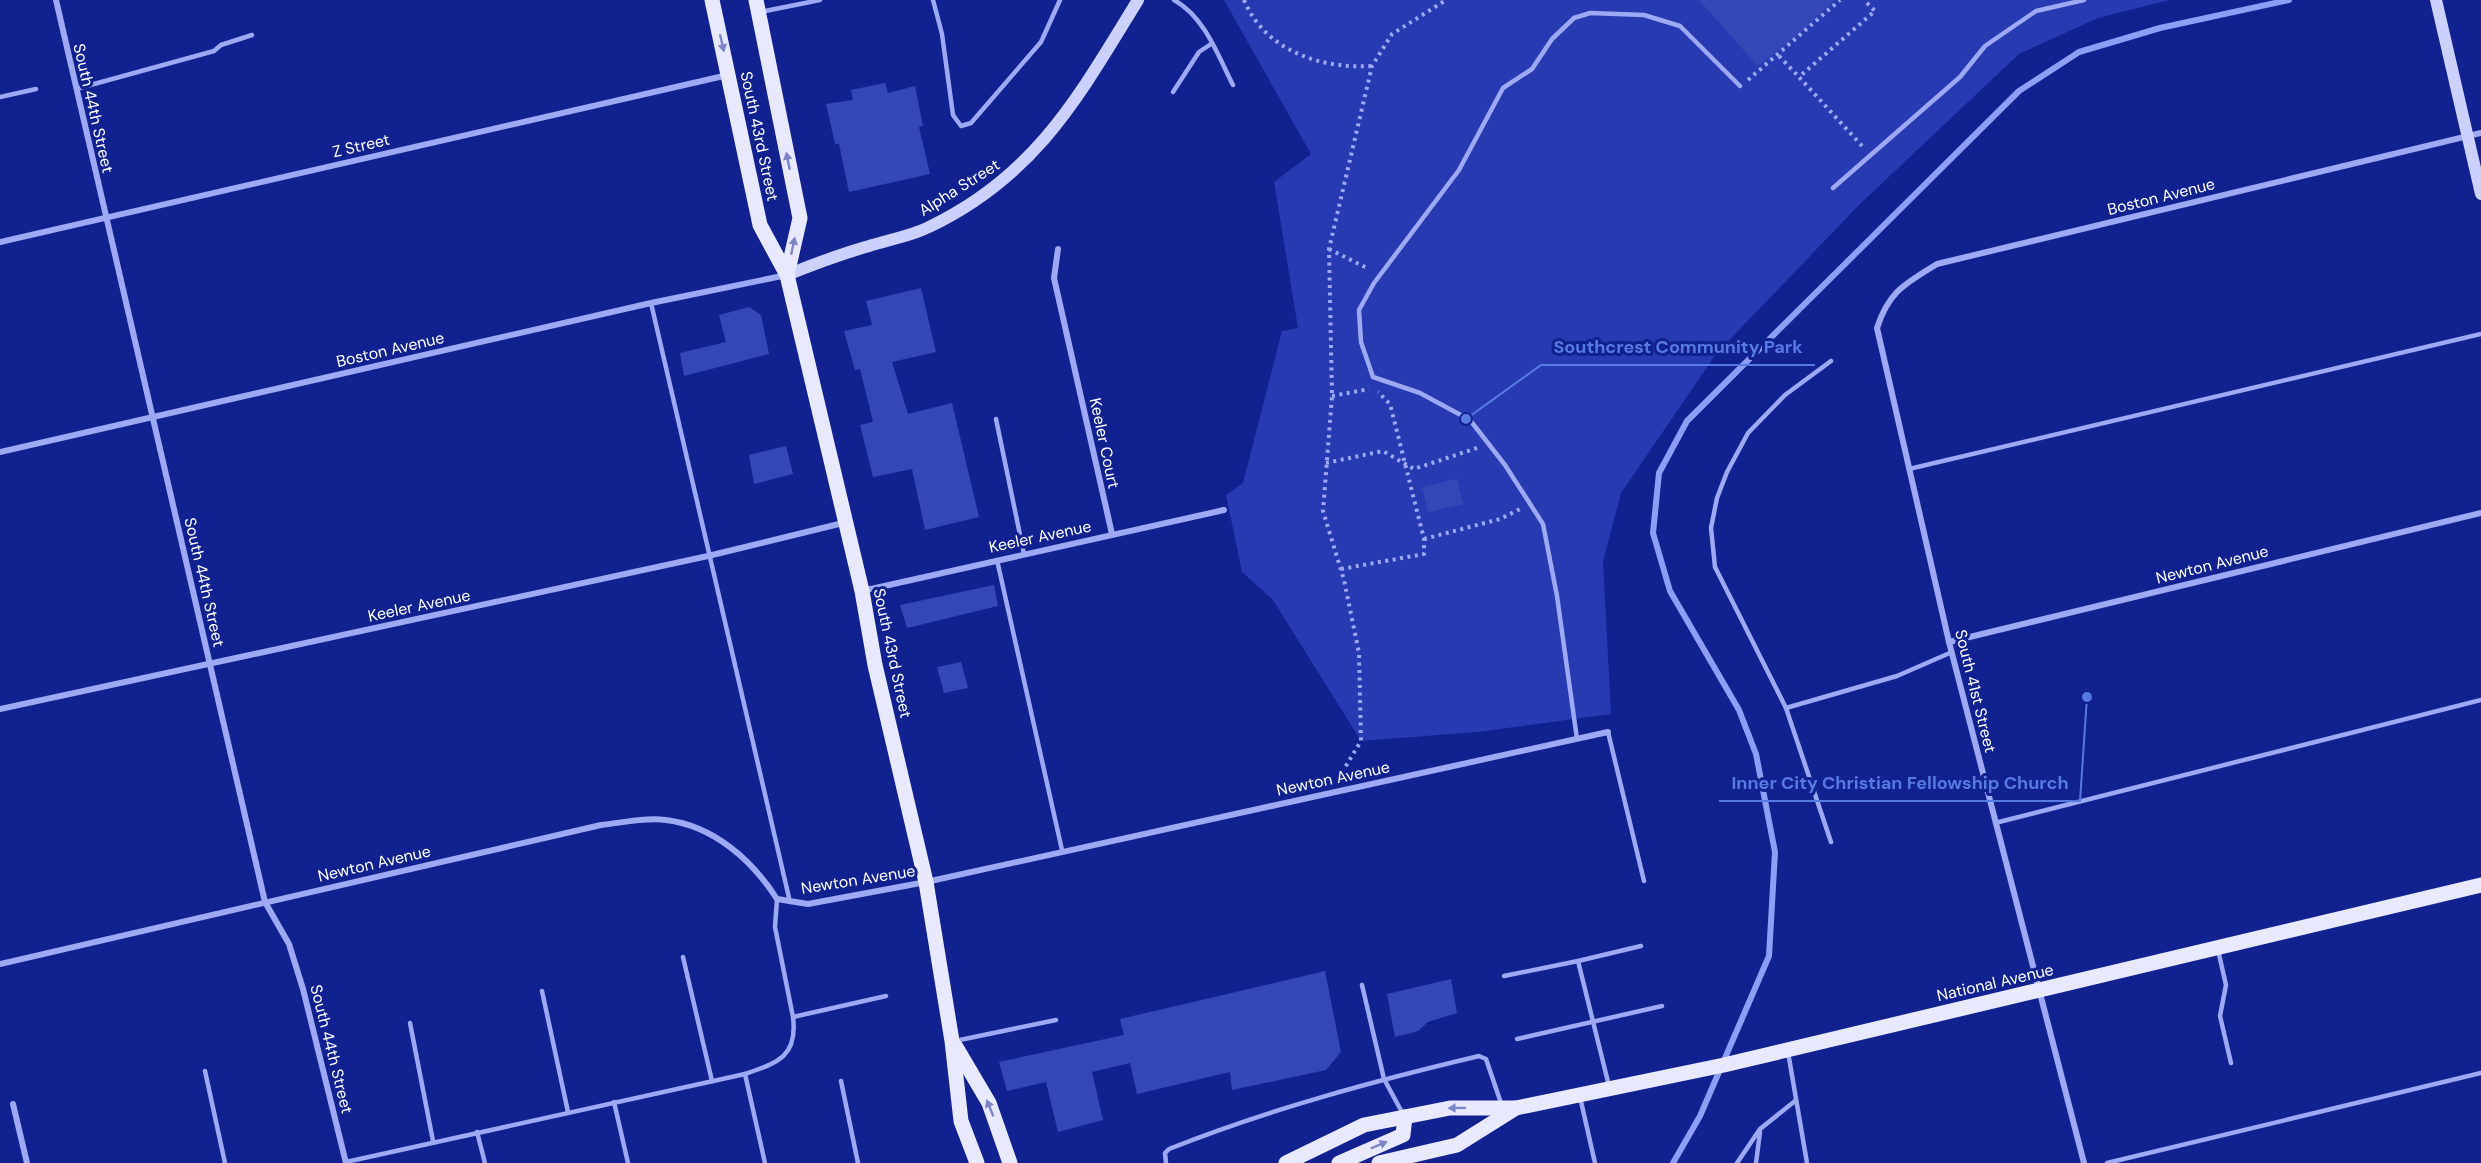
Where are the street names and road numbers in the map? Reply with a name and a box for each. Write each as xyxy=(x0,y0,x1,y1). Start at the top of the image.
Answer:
street label: South 44th Street xyxy=(68,41,119,175)
street label: South 43rd Street xyxy=(736,69,784,203)
street label: Z Street xyxy=(330,129,392,162)
street label: Alpha Street xyxy=(915,154,1004,221)
street label: Boston Avenue xyxy=(2105,173,2217,220)
street label: Boston Avenue xyxy=(334,327,446,372)
street label: Keeler Court xyxy=(1085,396,1124,490)
street label: South 44th Street xyxy=(179,515,230,649)
street label: Keeler Avenue xyxy=(987,515,1093,558)
street label: Newton Avenue xyxy=(2154,540,2271,589)
street label: Keeler Avenue xyxy=(366,584,472,627)
street label: South 43rd Street xyxy=(869,586,917,720)
street label: South 41st Street xyxy=(1950,627,2001,755)
street label: Newton Avenue xyxy=(1274,756,1392,801)
street label: Newton Avenue xyxy=(316,840,433,887)
street label: Newton Avenue xyxy=(799,860,917,899)
street label: National Avenue xyxy=(1935,959,2056,1006)
street label: South 44th Street xyxy=(305,982,358,1116)

